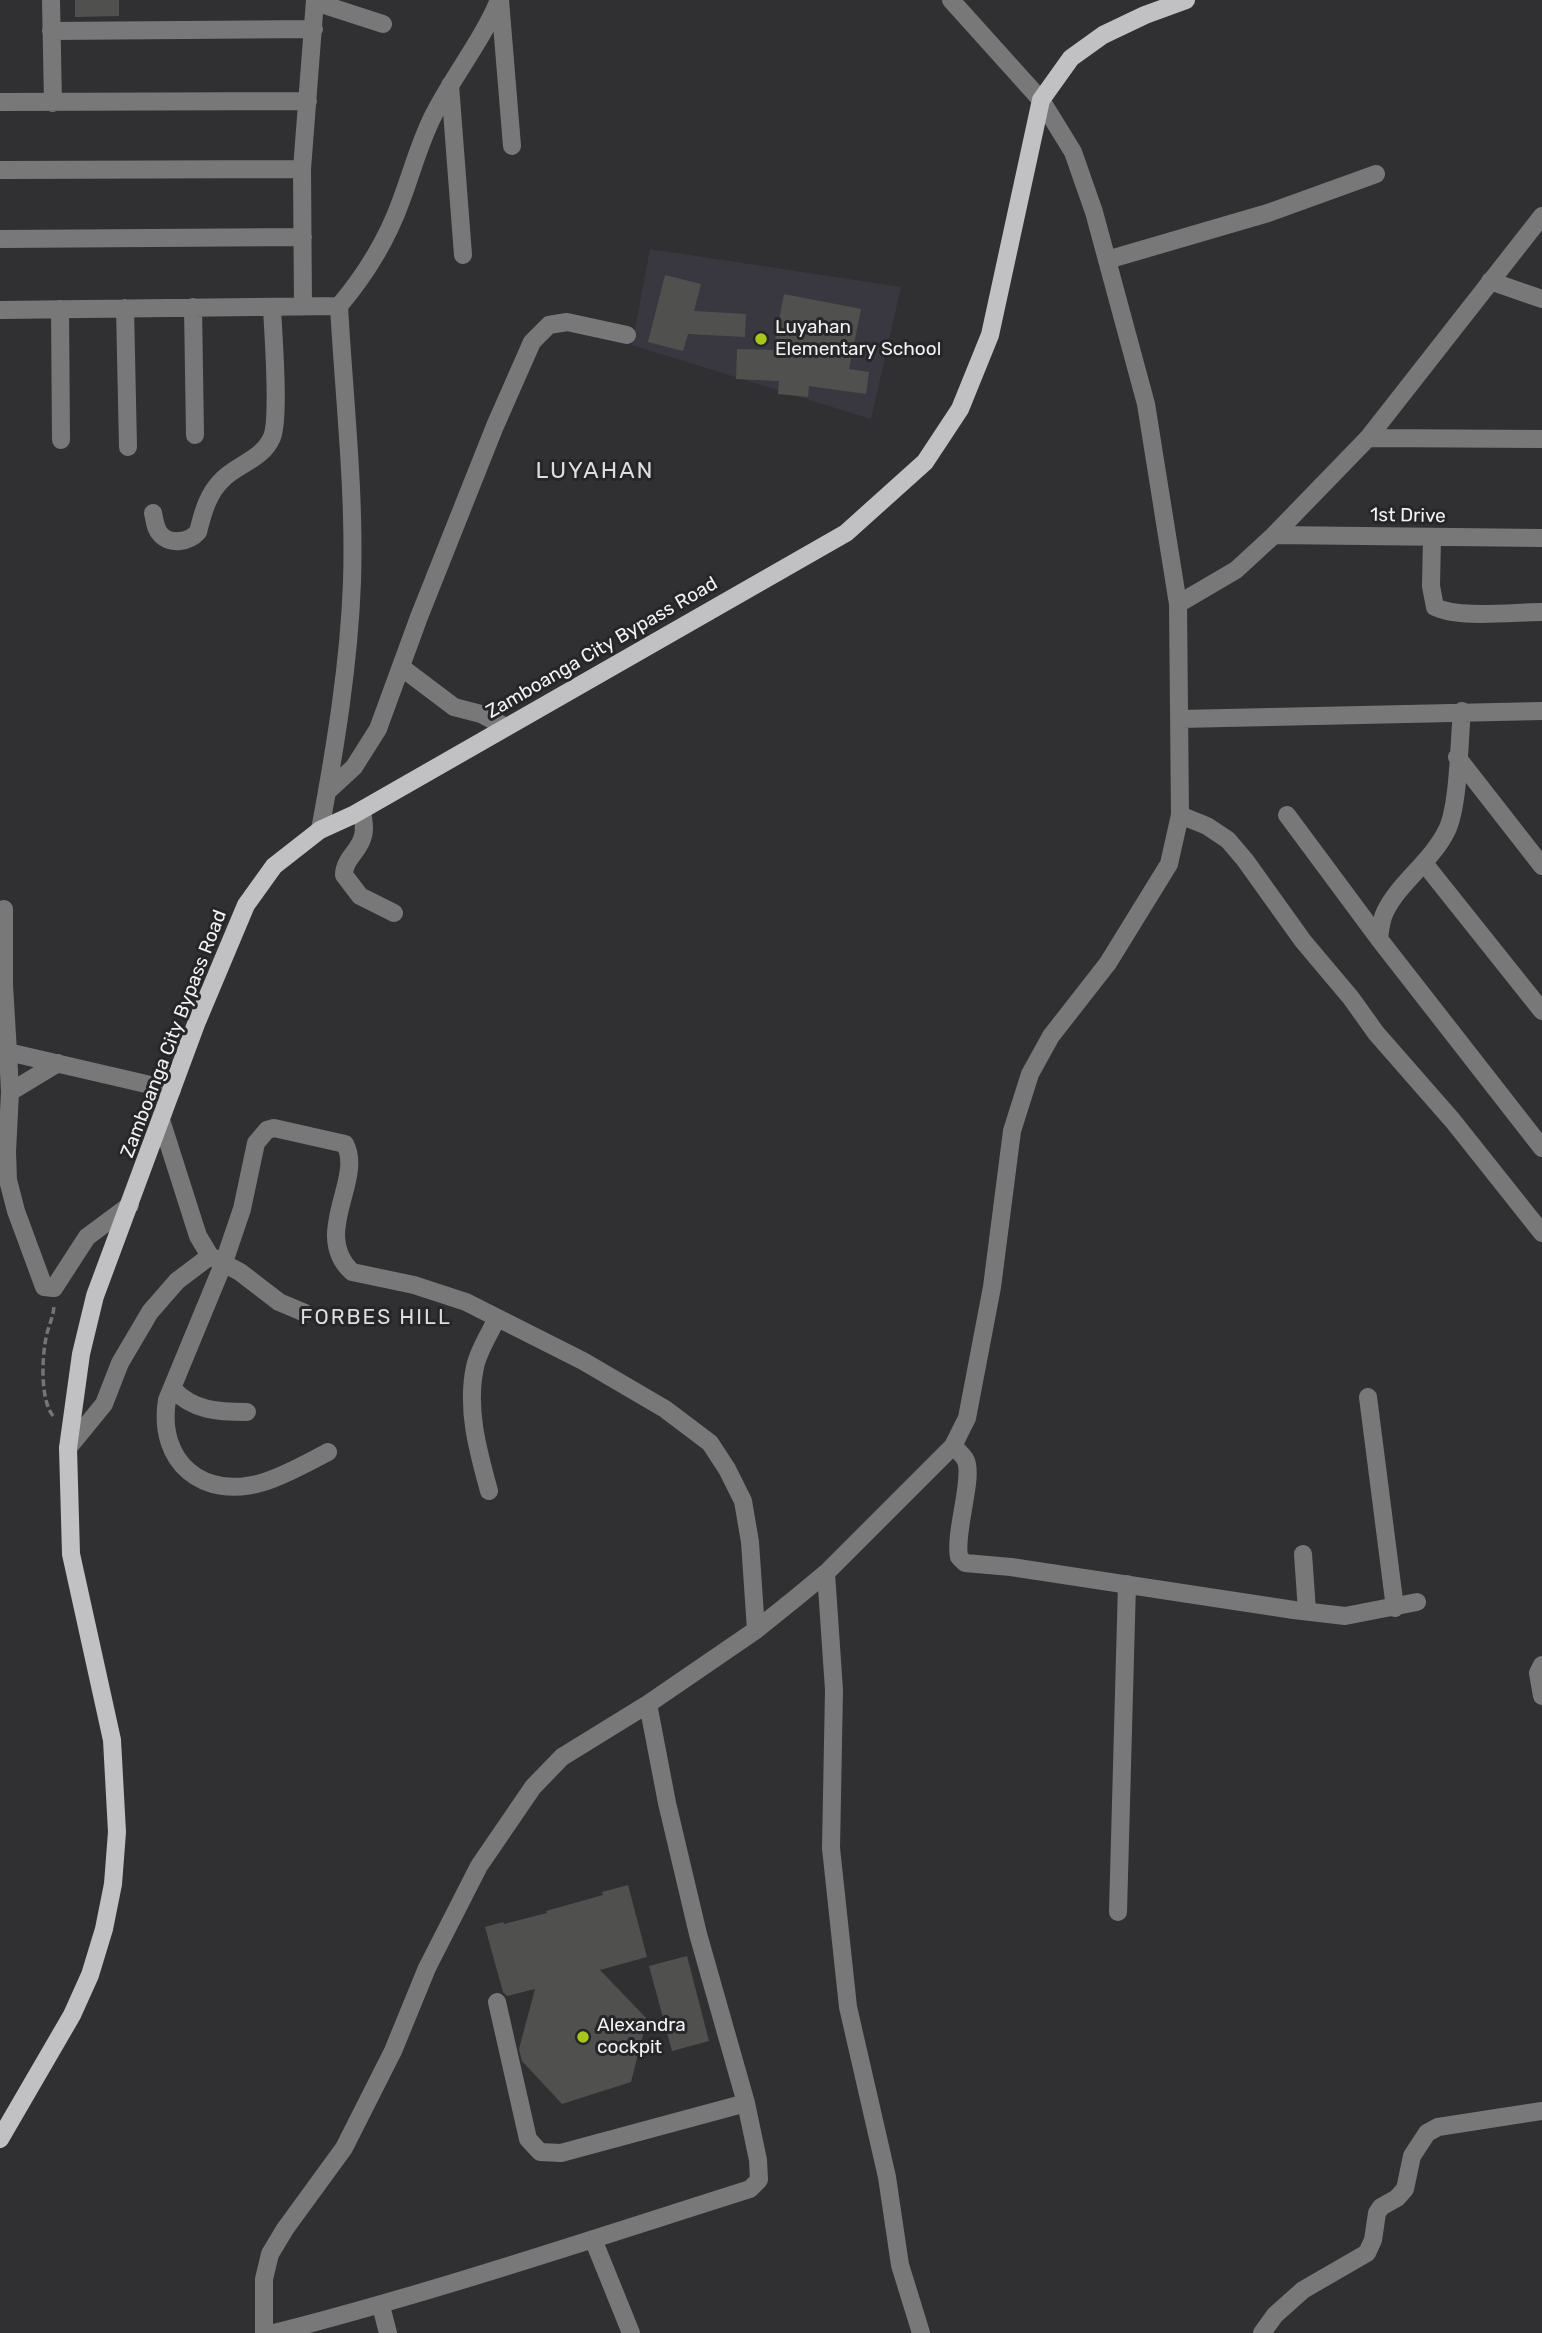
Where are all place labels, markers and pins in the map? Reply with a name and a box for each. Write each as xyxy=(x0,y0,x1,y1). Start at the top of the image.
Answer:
place label: Luyahan Elementary School xyxy=(775,317,941,361)
marker: Luyahan Elementary School xyxy=(753,331,769,347)
place label: Alexandra cockpit xyxy=(597,2015,686,2059)
marker: Alexandra cockpit xyxy=(575,2029,591,2045)

